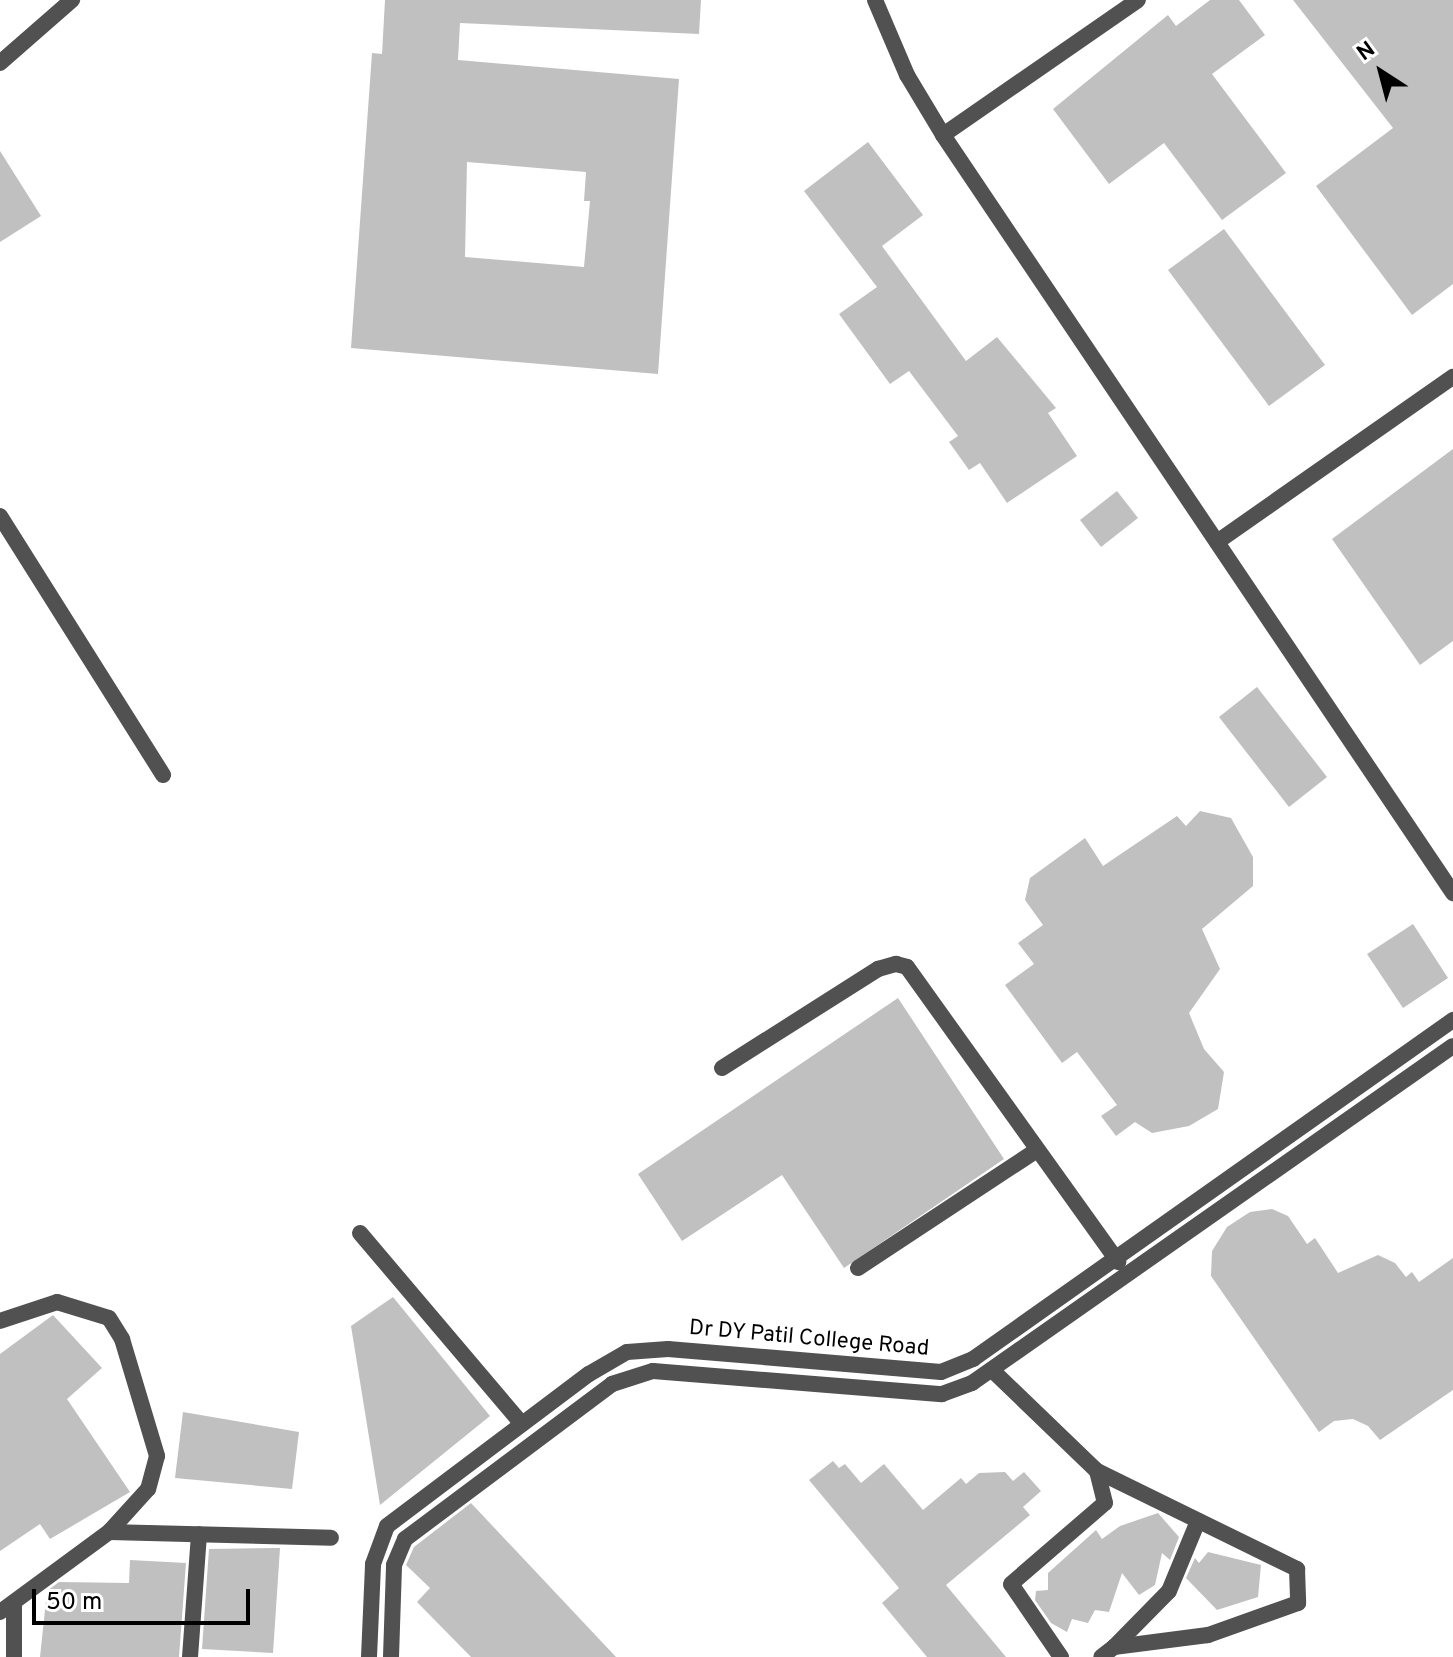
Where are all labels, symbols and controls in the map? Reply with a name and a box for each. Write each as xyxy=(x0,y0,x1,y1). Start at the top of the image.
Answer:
north arrow xyxy=(1341,32,1421,112)
text: N xyxy=(1352,37,1381,68)
street label: Dr DY Patil College Road xyxy=(687,1315,931,1363)
scale bar xyxy=(36,1573,254,1623)
text: 50 m xyxy=(46,1588,102,1618)

